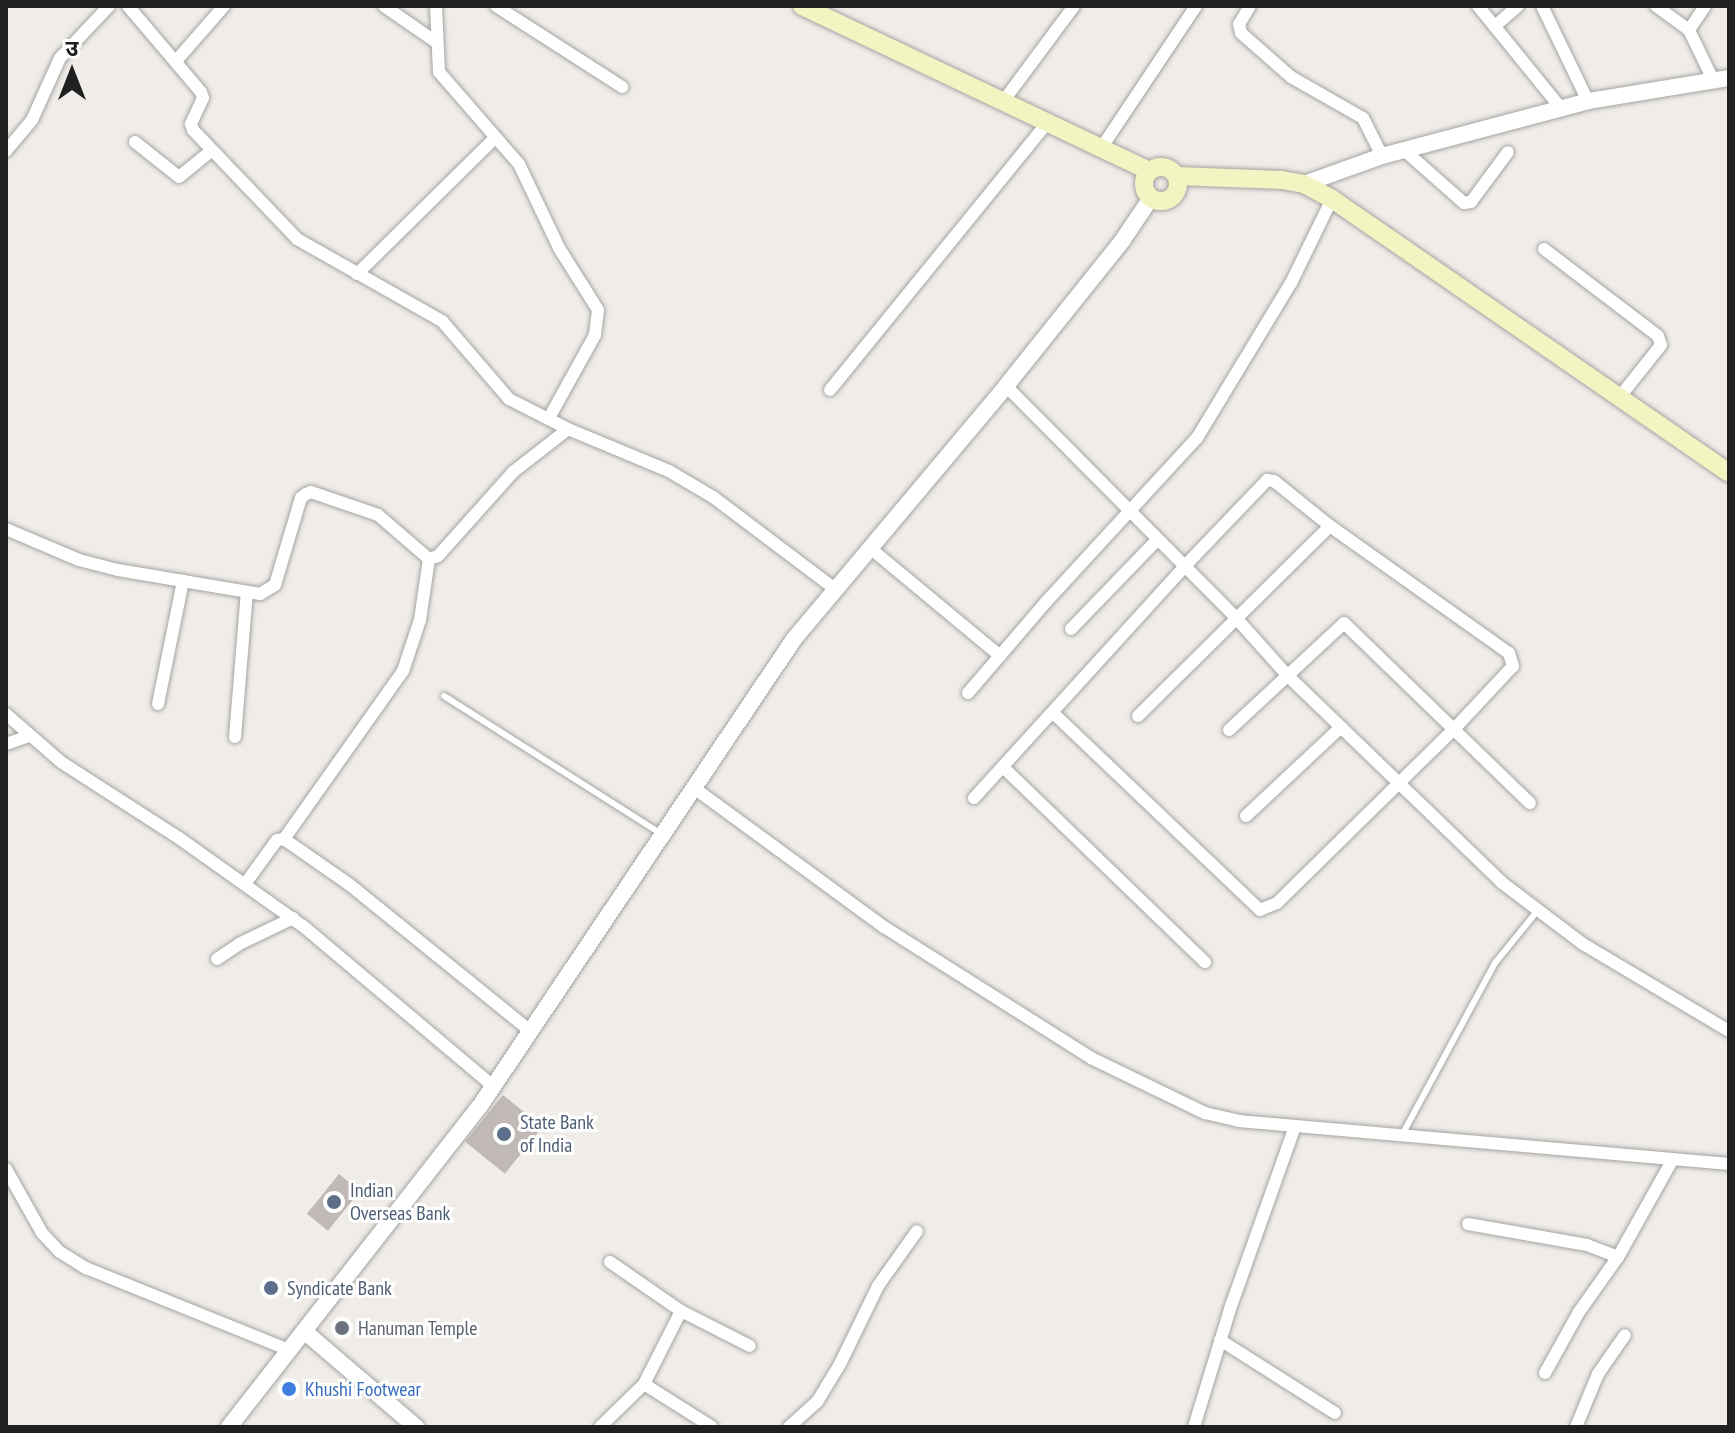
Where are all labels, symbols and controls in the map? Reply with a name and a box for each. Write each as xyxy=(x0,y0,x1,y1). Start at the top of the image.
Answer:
north arrow xyxy=(32,32,112,112)
text: उ xyxy=(66,34,78,62)
place label: State Bank of India xyxy=(520,1110,594,1157)
marker: State Bank of India xyxy=(495,1125,513,1143)
place label: Indian Overseas Bank xyxy=(350,1178,450,1225)
marker: Indian Overseas Bank xyxy=(325,1193,343,1211)
place label: Syndicate Bank xyxy=(287,1276,392,1300)
marker: Syndicate Bank xyxy=(262,1279,280,1297)
place label: Hanuman Temple xyxy=(358,1316,478,1340)
marker: Hanuman Temple xyxy=(333,1319,351,1337)
place label: Khushi Footwear xyxy=(305,1377,421,1401)
marker: Khushi Footwear xyxy=(280,1380,298,1398)

